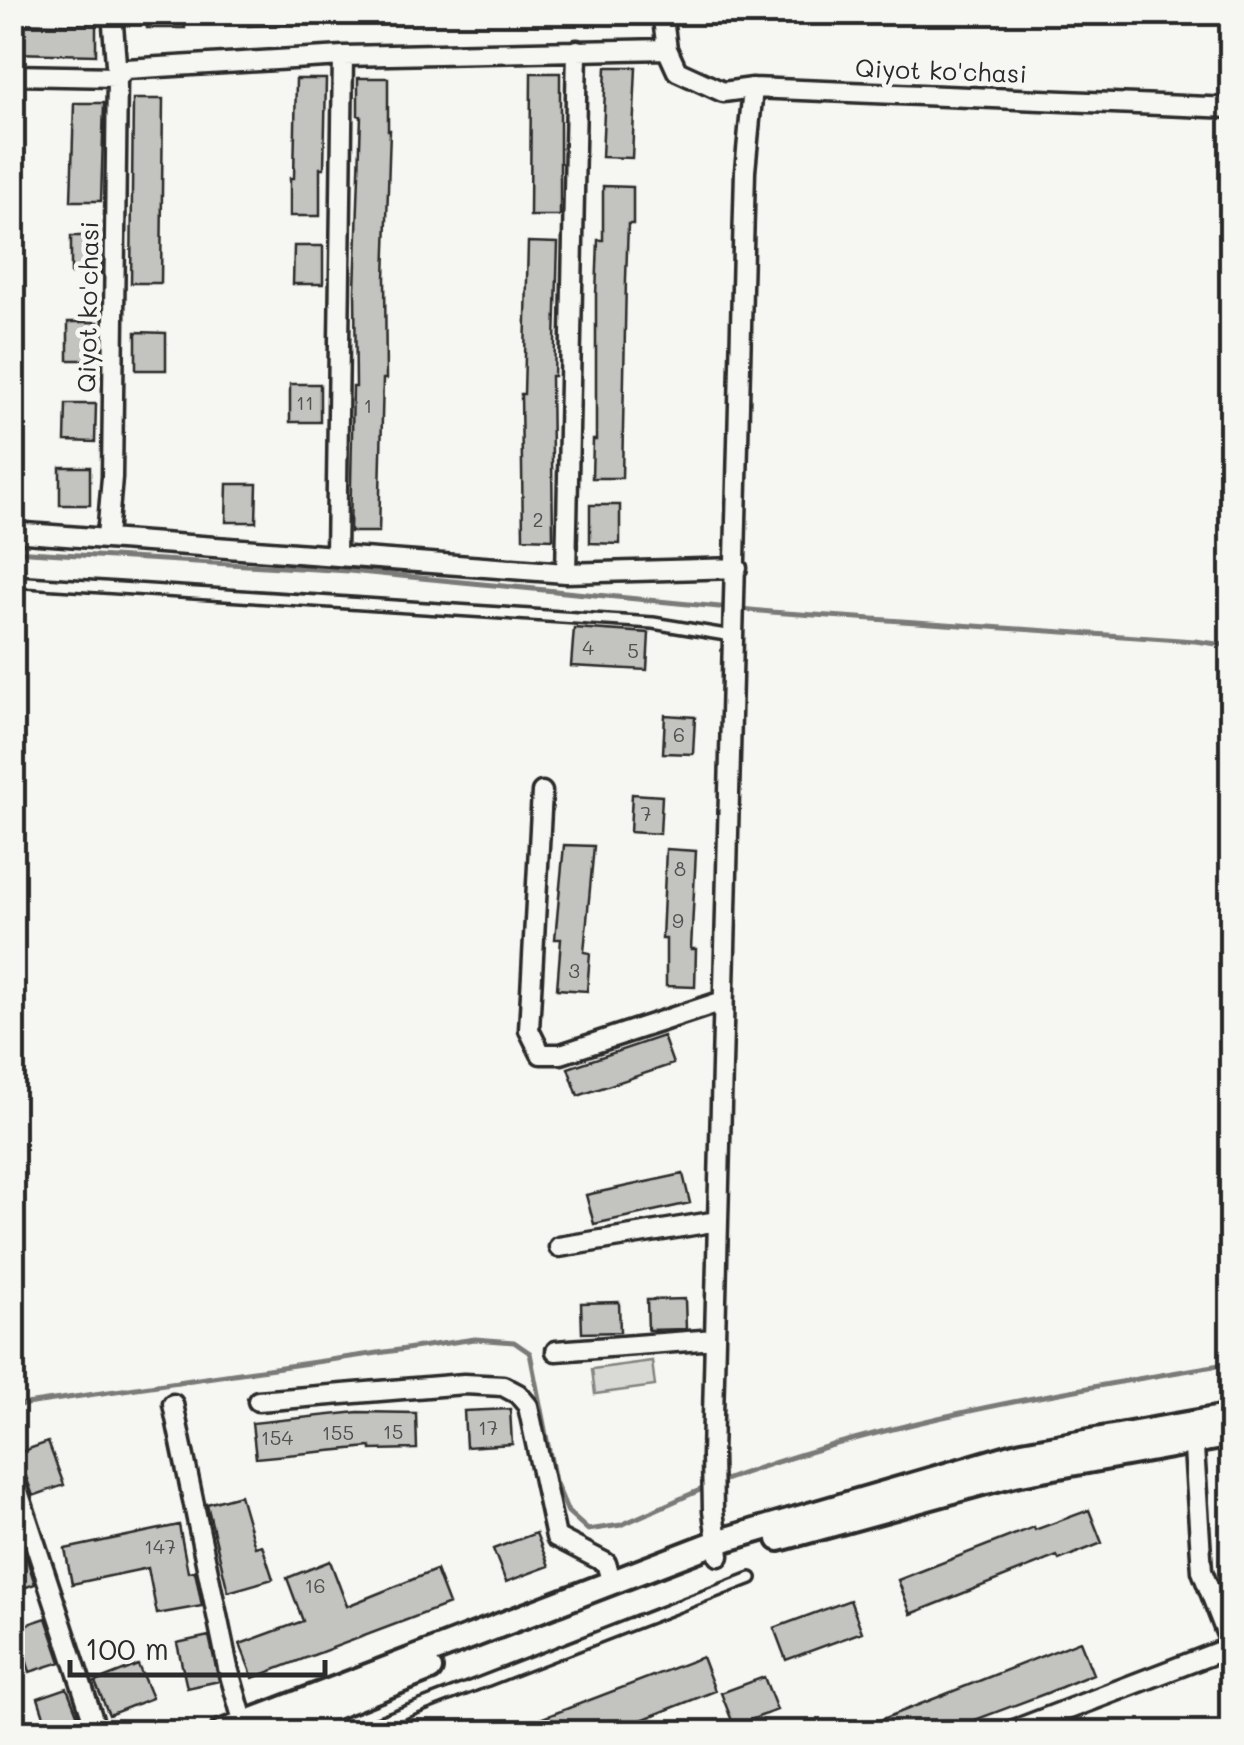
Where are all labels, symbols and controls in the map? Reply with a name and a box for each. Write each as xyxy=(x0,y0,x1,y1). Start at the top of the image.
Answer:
street label: Qiyot ko'chasi xyxy=(855,51,1027,90)
street label: Qiyot ko'chasi xyxy=(70,221,105,393)
house number: 11 xyxy=(296,389,314,415)
house number: 1 xyxy=(364,392,372,418)
house number: 2 xyxy=(532,506,544,532)
house number: 4 xyxy=(582,634,594,660)
house number: 5 xyxy=(627,637,639,663)
house number: 6 xyxy=(673,721,685,747)
house number: 7 xyxy=(640,800,652,826)
house number: 8 xyxy=(674,855,686,881)
house number: 9 xyxy=(672,907,684,933)
house number: 3 xyxy=(568,957,580,983)
house number: 17 xyxy=(478,1414,498,1440)
house number: 15 xyxy=(383,1418,403,1444)
house number: 155 xyxy=(322,1419,354,1445)
house number: 154 xyxy=(261,1424,293,1450)
house number: 147 xyxy=(144,1533,176,1559)
house number: 16 xyxy=(304,1572,326,1598)
scale bar xyxy=(70,1615,325,1677)
text: 100 m xyxy=(85,1628,169,1668)

